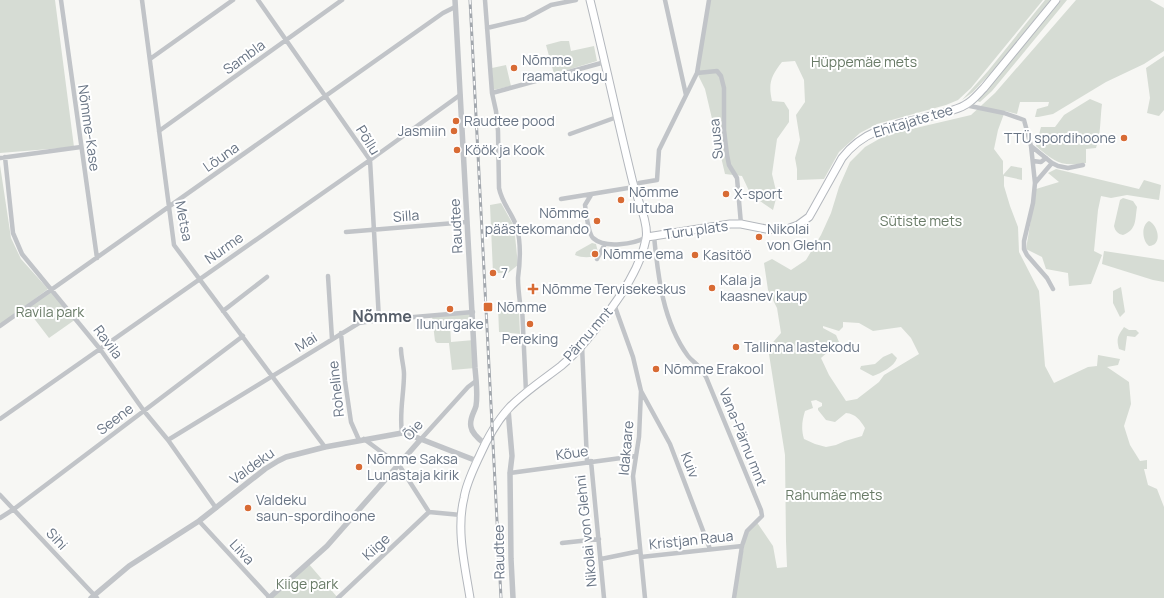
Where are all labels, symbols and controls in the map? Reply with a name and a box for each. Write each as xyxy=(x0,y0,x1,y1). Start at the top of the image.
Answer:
street label: Sambla xyxy=(219,35,269,78)
place label: Nõmme raamatukogu xyxy=(522,50,608,85)
park label: Hüppemäe mets xyxy=(811,52,917,71)
marker: Nõmme raamatukogu xyxy=(509,63,519,73)
street label: Nõmme-Kase xyxy=(74,83,105,172)
street label: Ehitajate tee xyxy=(871,99,955,142)
place label: Raudtee pood xyxy=(464,111,555,130)
marker: Raudtee pood xyxy=(451,116,461,126)
street label: Suusa xyxy=(704,118,727,160)
street label: Põllu xyxy=(352,121,385,158)
place label: Jasmiin xyxy=(398,121,446,140)
marker: Jasmiin xyxy=(449,126,459,136)
place label: TTÜ spordihoone xyxy=(1004,128,1116,147)
marker: TTÜ spordihoone xyxy=(1119,133,1129,143)
street label: Lõuna xyxy=(199,137,242,176)
place label: Köök ja Kook xyxy=(465,140,545,159)
marker: Köök ja Kook xyxy=(452,145,462,155)
place label: Nõmme Ilutuba xyxy=(629,182,679,217)
place label: X-sport xyxy=(734,184,783,203)
marker: X-sport xyxy=(721,189,731,199)
marker: Nõmme Ilutuba xyxy=(616,195,626,205)
street label: Raudtee xyxy=(445,198,466,254)
street label: Metsa xyxy=(171,199,198,243)
place label: Nõmme päästekomando xyxy=(485,203,589,238)
street label: Silla xyxy=(392,205,420,226)
park label: Sütiste mets xyxy=(880,211,962,230)
marker: Nõmme päästekomando xyxy=(592,216,602,226)
street label: Turu plats xyxy=(663,216,729,243)
place label: Nikolai von Glehn xyxy=(767,219,831,254)
street label: Nurme xyxy=(201,227,247,268)
marker: Nikolai von Glehn xyxy=(754,232,764,242)
place label: Nõmme ema xyxy=(603,244,683,263)
place label: Kasitöö xyxy=(703,245,752,264)
marker: Nõmme ema xyxy=(590,249,600,259)
marker: Kasitöö xyxy=(690,250,700,260)
place label: 7 xyxy=(501,263,508,282)
marker: 7 xyxy=(488,268,498,278)
place label: Kala ja kaasnev kaup xyxy=(720,270,807,305)
place label: Nõmme Tervisekeskus xyxy=(542,279,686,298)
marker: Nõmme Tervisekeskus xyxy=(527,283,539,295)
marker: Kala ja kaasnev kaup xyxy=(707,283,717,293)
place label: Nõmme xyxy=(497,297,547,316)
marker: Nõmme xyxy=(482,301,494,313)
park label: Ravila park xyxy=(16,302,85,321)
street label: Pärnu mnt xyxy=(559,302,617,365)
marker: Ilunurgake xyxy=(445,304,455,314)
district label: Nõmme xyxy=(352,305,412,327)
place label: Ilunurgake xyxy=(416,314,484,333)
marker: Pereking xyxy=(525,319,535,329)
street label: Ravila xyxy=(89,321,127,362)
street label: Mai xyxy=(291,327,320,356)
place label: Pereking xyxy=(502,329,558,348)
place label: Tallinna lastekodu xyxy=(744,337,860,356)
marker: Tallinna lastekodu xyxy=(731,342,741,352)
place label: Nõmme Erakool xyxy=(664,359,764,378)
street label: Roheline xyxy=(323,360,348,418)
marker: Nõmme Erakool xyxy=(651,364,661,374)
street label: Vana-Pärnu mnt xyxy=(715,385,772,489)
street label: Seene xyxy=(93,399,137,439)
street label: Õie xyxy=(398,415,427,444)
street label: Idakaare xyxy=(614,420,637,476)
street label: Kõue xyxy=(555,441,589,464)
street label: Valdeku xyxy=(226,443,278,488)
place label: Nõmme Saksa Lunastaja kirik xyxy=(367,449,460,484)
street label: Kuiv xyxy=(677,449,704,481)
marker: Nõmme Saksa Lunastaja kirik xyxy=(354,462,364,472)
street label: Nikolai von Glehni xyxy=(570,474,601,588)
park label: Rahumäe mets xyxy=(786,485,882,504)
place label: Valdeku saun-spordihoone xyxy=(256,490,375,525)
marker: Valdeku saun-spordihoone xyxy=(243,503,253,513)
street label: Sihi xyxy=(42,524,72,554)
street label: Raudtee xyxy=(489,524,508,580)
street label: Kristjan Raua xyxy=(648,526,734,553)
street label: Kiige xyxy=(358,529,394,564)
street label: Liiva xyxy=(226,535,259,568)
park label: Kiige park xyxy=(276,574,339,593)

